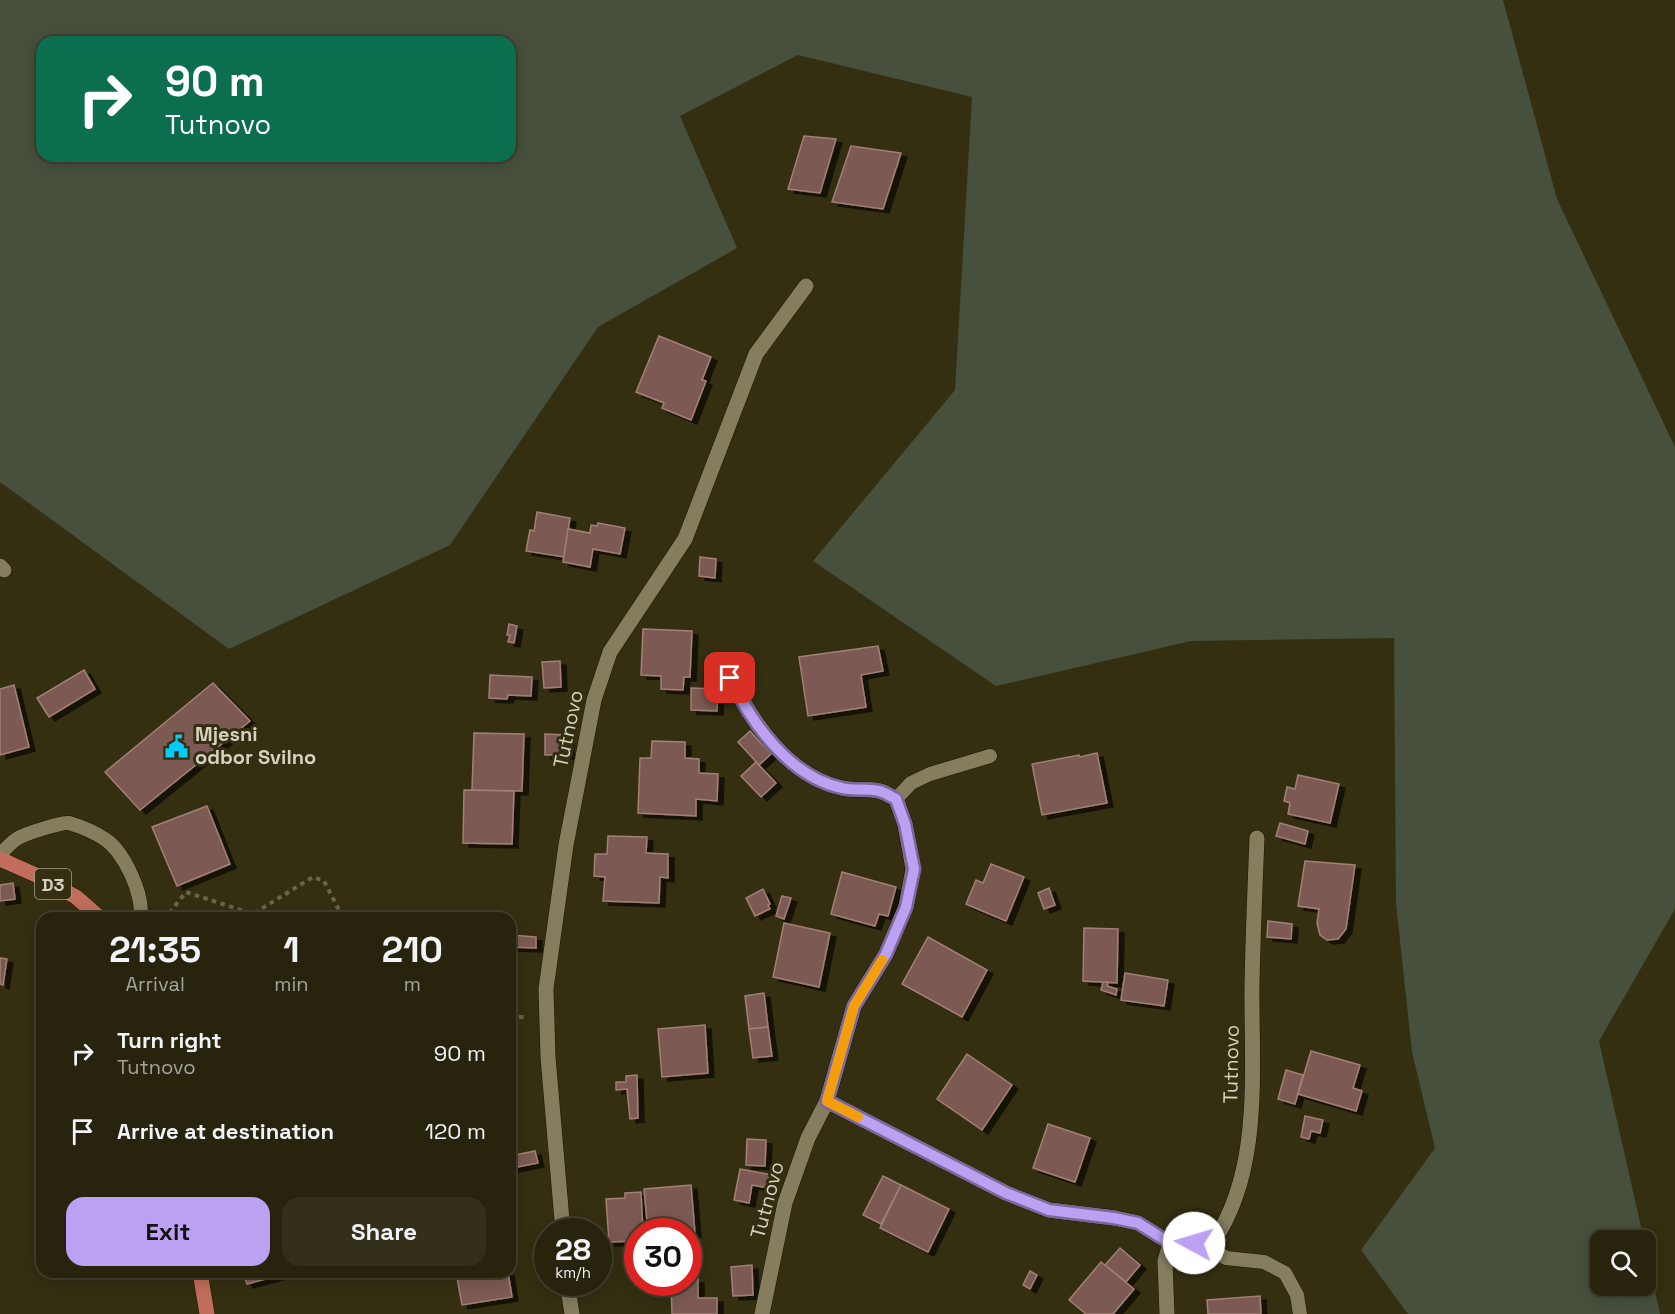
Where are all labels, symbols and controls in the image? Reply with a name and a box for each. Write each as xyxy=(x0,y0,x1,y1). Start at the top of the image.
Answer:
text: 90 m xyxy=(165,55,265,108)
icon: right xyxy=(66,60,144,138)
text: Tutnovo xyxy=(165,107,271,142)
pin xyxy=(704,652,755,703)
icon: arrive xyxy=(713,661,746,694)
street label: Tutnovo xyxy=(547,688,589,770)
place label: Mjesni odbor Svilno xyxy=(195,721,316,770)
public building icon: Mjesni odbor Svilno xyxy=(164,733,190,759)
road number: D3 xyxy=(35,869,71,899)
text: 21:35 xyxy=(109,927,201,973)
text: 1 xyxy=(283,927,300,973)
text: 210 xyxy=(382,927,443,973)
text: Arrival xyxy=(125,971,185,997)
text: min xyxy=(274,971,309,997)
text: m xyxy=(404,971,421,997)
street label: Tutnovo xyxy=(1217,1024,1245,1104)
text: Turn right xyxy=(117,1026,222,1054)
icon: right xyxy=(66,1037,99,1070)
text: 90 m xyxy=(434,1039,486,1067)
text: Tutnovo xyxy=(117,1054,196,1080)
icon: arrive xyxy=(66,1115,99,1148)
text: Arrive at destination xyxy=(117,1117,334,1145)
text: 120 m xyxy=(425,1117,486,1145)
street label: Tutnovo xyxy=(744,1159,790,1241)
button: Exit xyxy=(66,1197,270,1266)
button: Share xyxy=(282,1197,486,1266)
position arrow xyxy=(1162,1211,1226,1275)
speed limit sign: 30 xyxy=(624,1218,702,1296)
text: 28 xyxy=(555,1230,591,1269)
map controls xyxy=(1590,1230,1656,1296)
button: search xyxy=(1590,1230,1656,1296)
text: km/h xyxy=(555,1263,591,1282)

